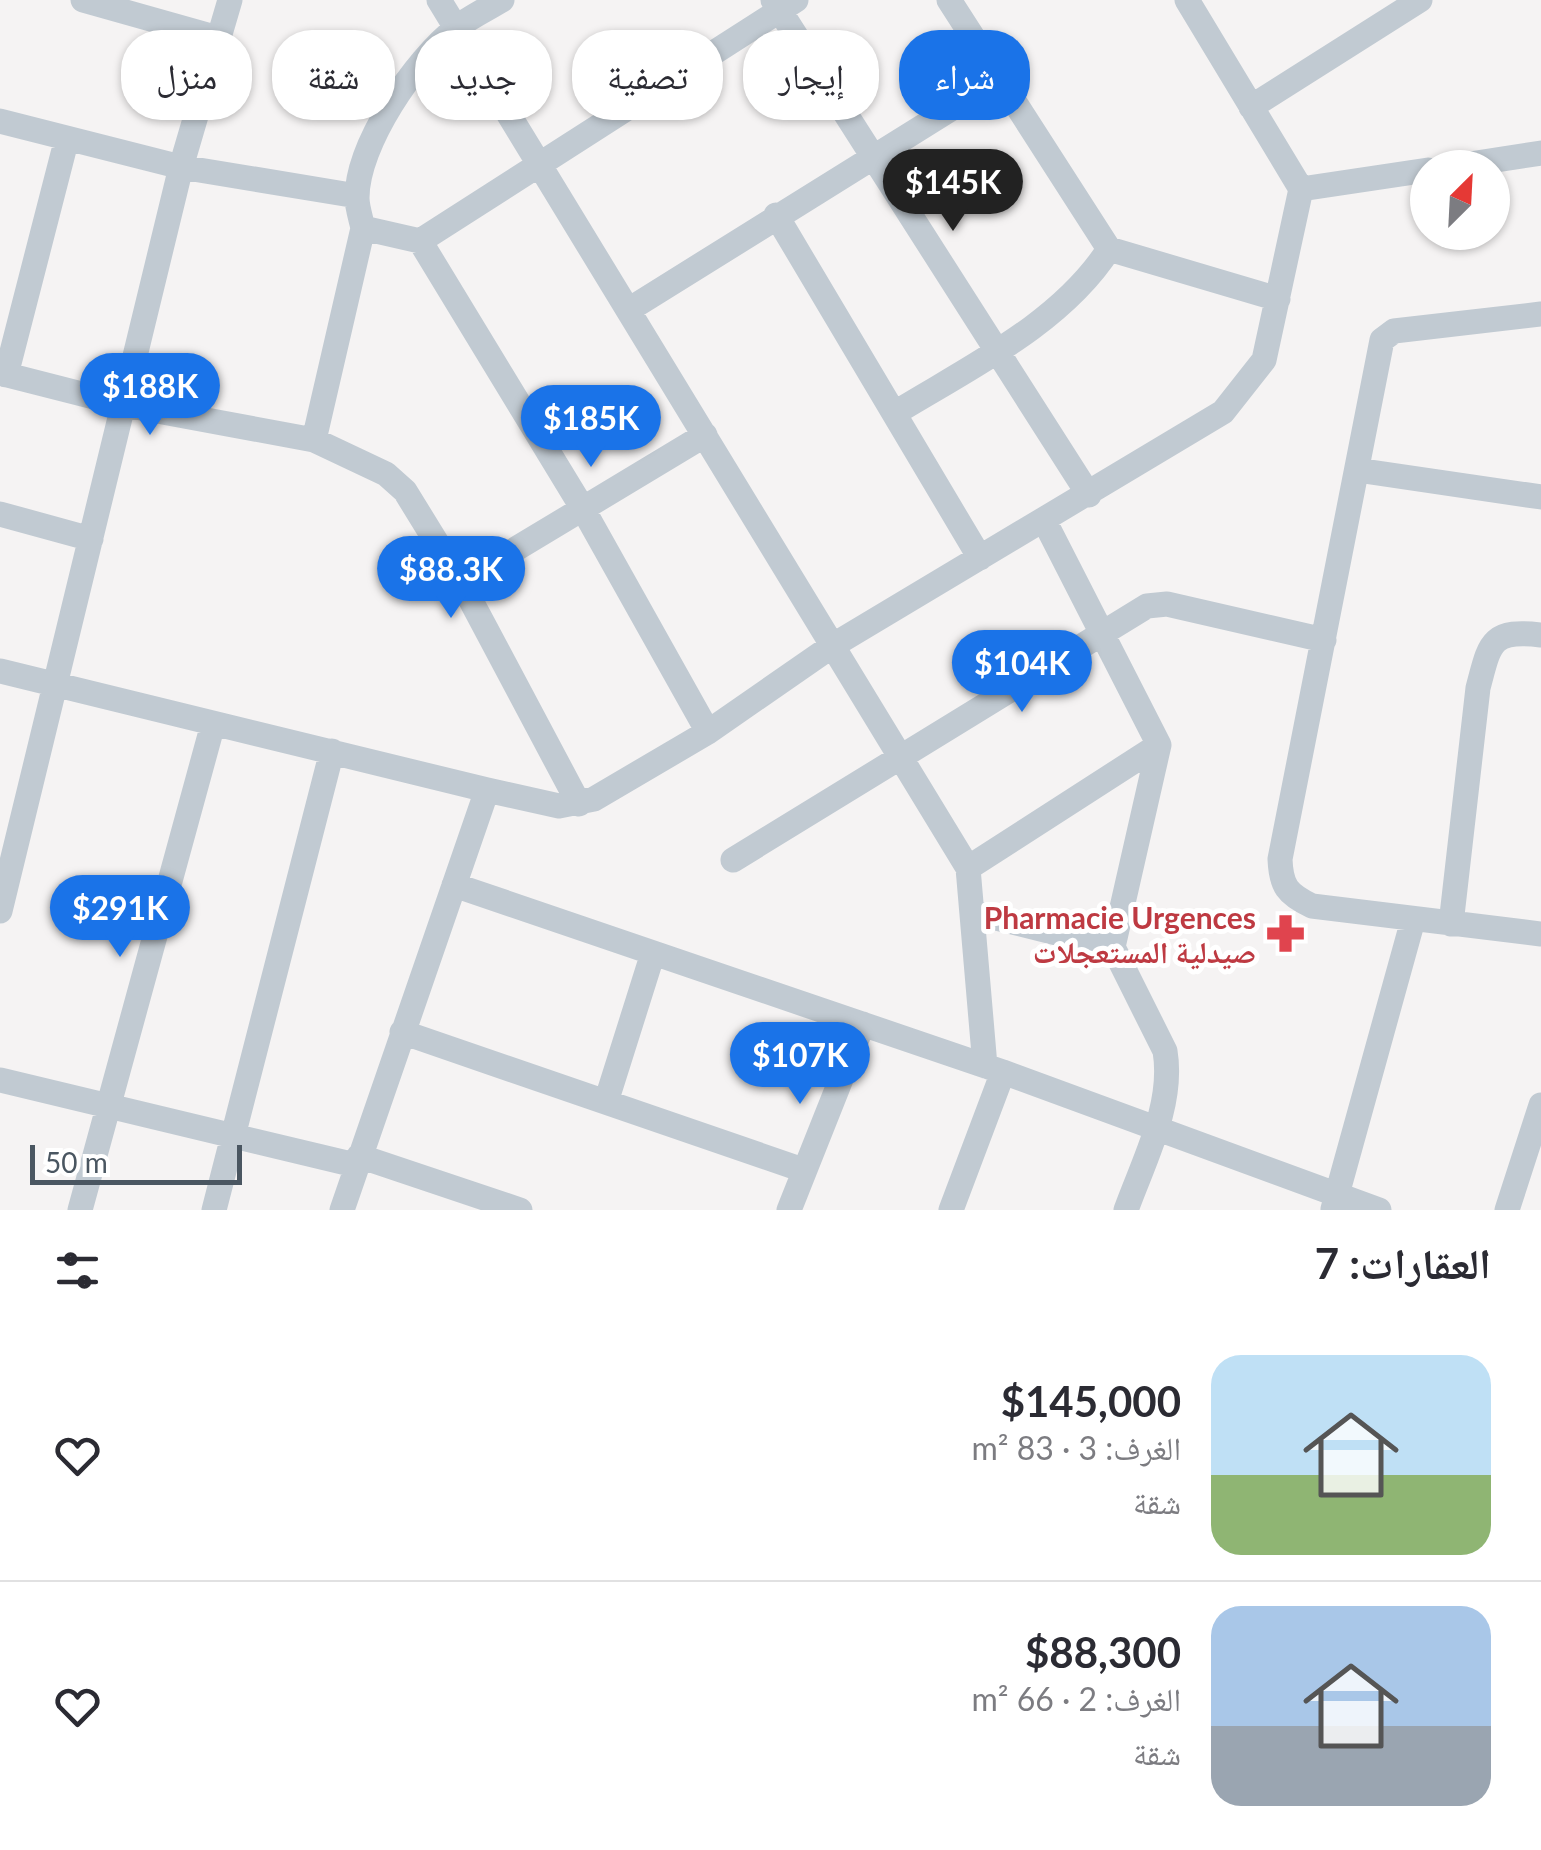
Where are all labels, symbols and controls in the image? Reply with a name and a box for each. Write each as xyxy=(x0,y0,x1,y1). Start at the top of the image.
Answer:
chip: منزل xyxy=(121,30,252,120)
chip: شقة xyxy=(272,30,395,120)
chip: جديد xyxy=(415,30,552,120)
chip: تصفية xyxy=(572,30,723,120)
chip: إيجار xyxy=(743,30,879,120)
chip: شراء xyxy=(899,30,1030,120)
pin: $145K xyxy=(883,149,1023,234)
north arrow xyxy=(1410,150,1510,250)
map controls xyxy=(1410,150,1510,250)
text: $145K xyxy=(905,162,1001,201)
pin: $188K xyxy=(80,353,220,438)
text: $188K xyxy=(102,366,198,405)
pin: $185K xyxy=(521,385,661,470)
text: $185K xyxy=(543,398,639,437)
pin: $88.3K xyxy=(370,536,532,621)
text: $88.3K xyxy=(399,549,503,588)
pin: $104K xyxy=(952,630,1092,715)
text: $104K xyxy=(974,643,1070,682)
pin: $291K xyxy=(50,875,190,960)
text: $291K xyxy=(72,888,168,927)
place label: Pharmacie Urgences صيدلية المستعجلات xyxy=(984,899,1256,970)
pharmacy icon: Pharmacie Urgences صيدلية المستعجلات xyxy=(1265,913,1307,955)
pin: $107K xyxy=(730,1022,870,1107)
text: $107K xyxy=(752,1035,848,1074)
scale bar xyxy=(30,1140,242,1184)
text: 50 m xyxy=(45,1145,108,1179)
text: العقارات: 7 xyxy=(1315,1238,1491,1288)
icon: filters xyxy=(50,1243,105,1298)
text: $145,000 xyxy=(1001,1376,1181,1426)
icon: home xyxy=(1291,1395,1411,1515)
icon: heart xyxy=(50,1428,105,1483)
text: الغرف: 3 · 83 m² xyxy=(971,1428,1181,1467)
text: شقة xyxy=(1133,1482,1181,1521)
text: $88,300 xyxy=(1025,1627,1181,1677)
icon: home xyxy=(1291,1646,1411,1766)
icon: heart xyxy=(50,1679,105,1734)
text: الغرف: 2 · 66 m² xyxy=(971,1679,1181,1718)
text: شقة xyxy=(1133,1733,1181,1772)

